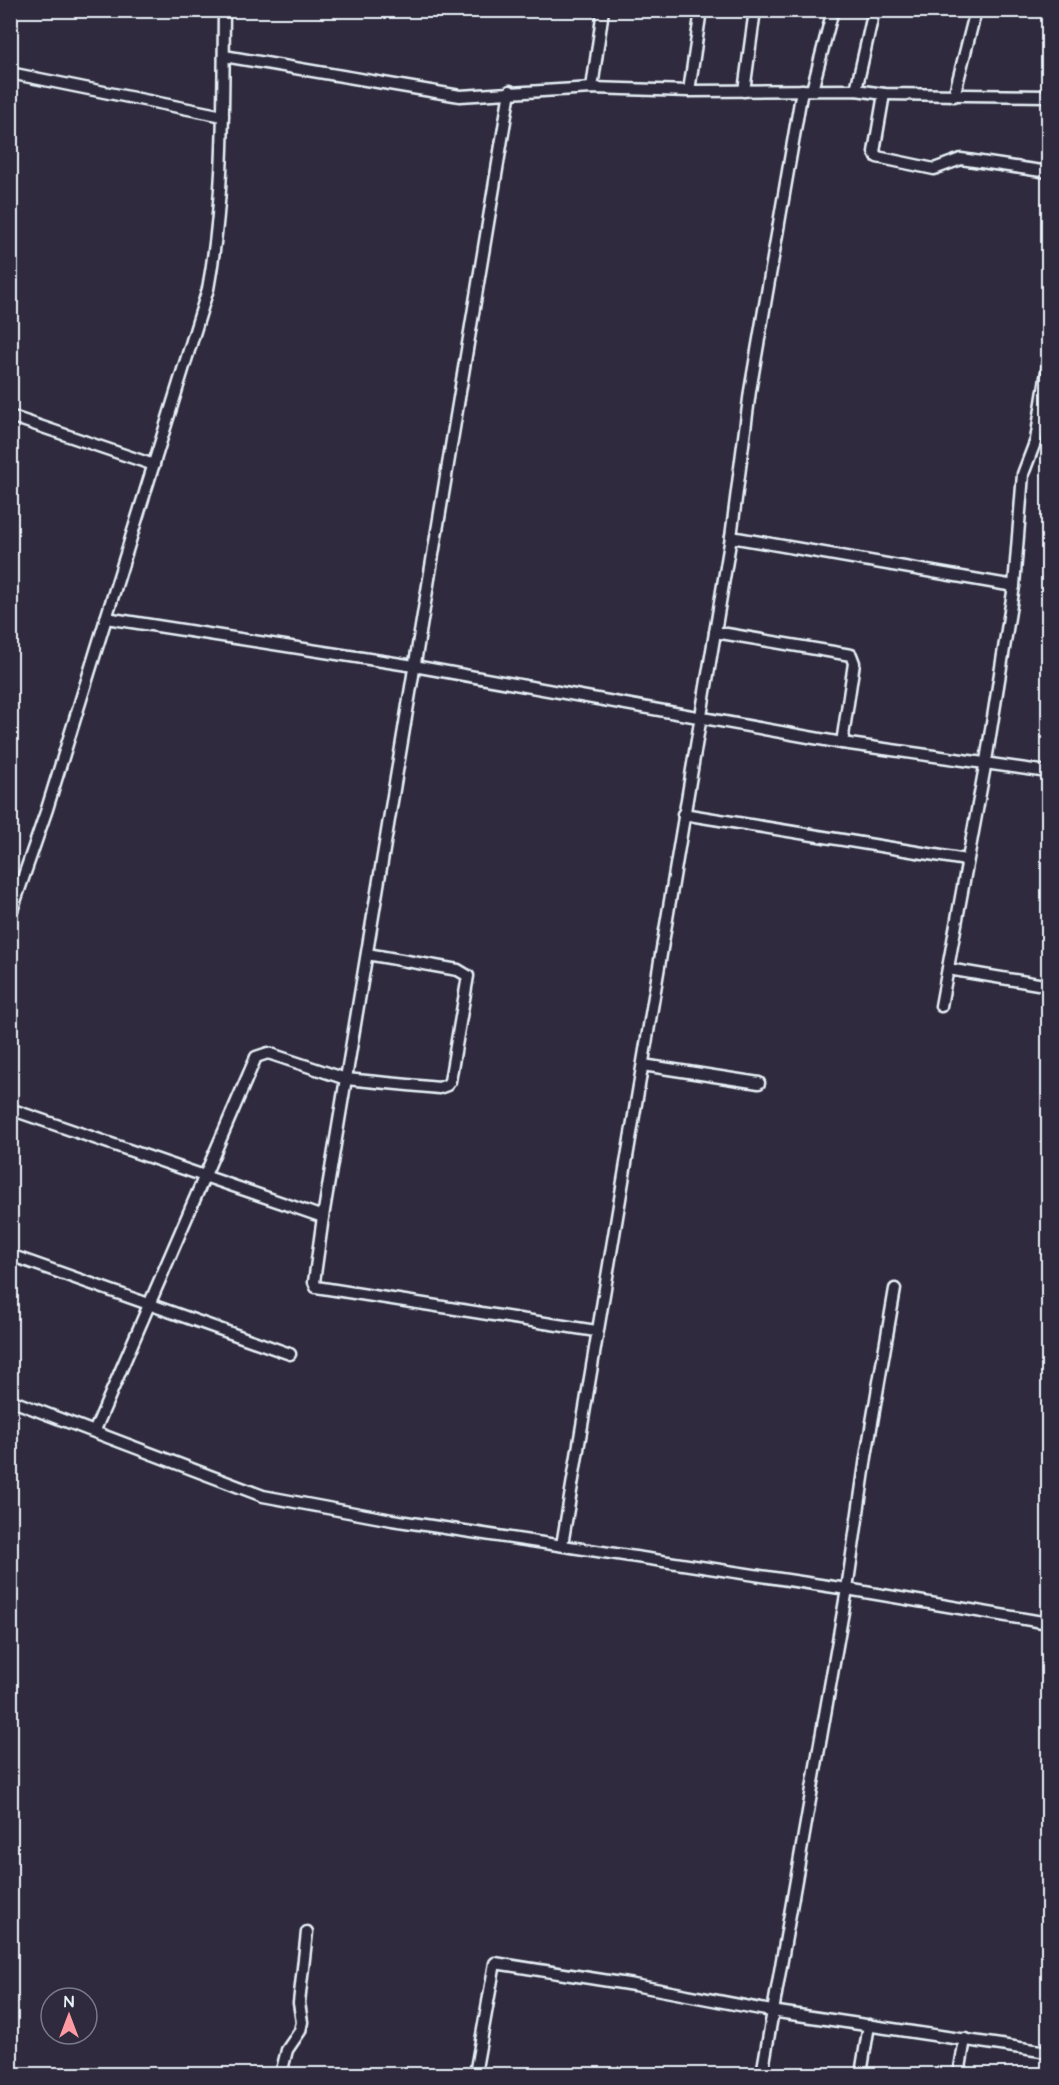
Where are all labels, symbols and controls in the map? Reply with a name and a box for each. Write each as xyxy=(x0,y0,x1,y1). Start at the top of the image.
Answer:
north arrow xyxy=(39,1986,99,2046)
text: N xyxy=(64,1991,74,2013)

